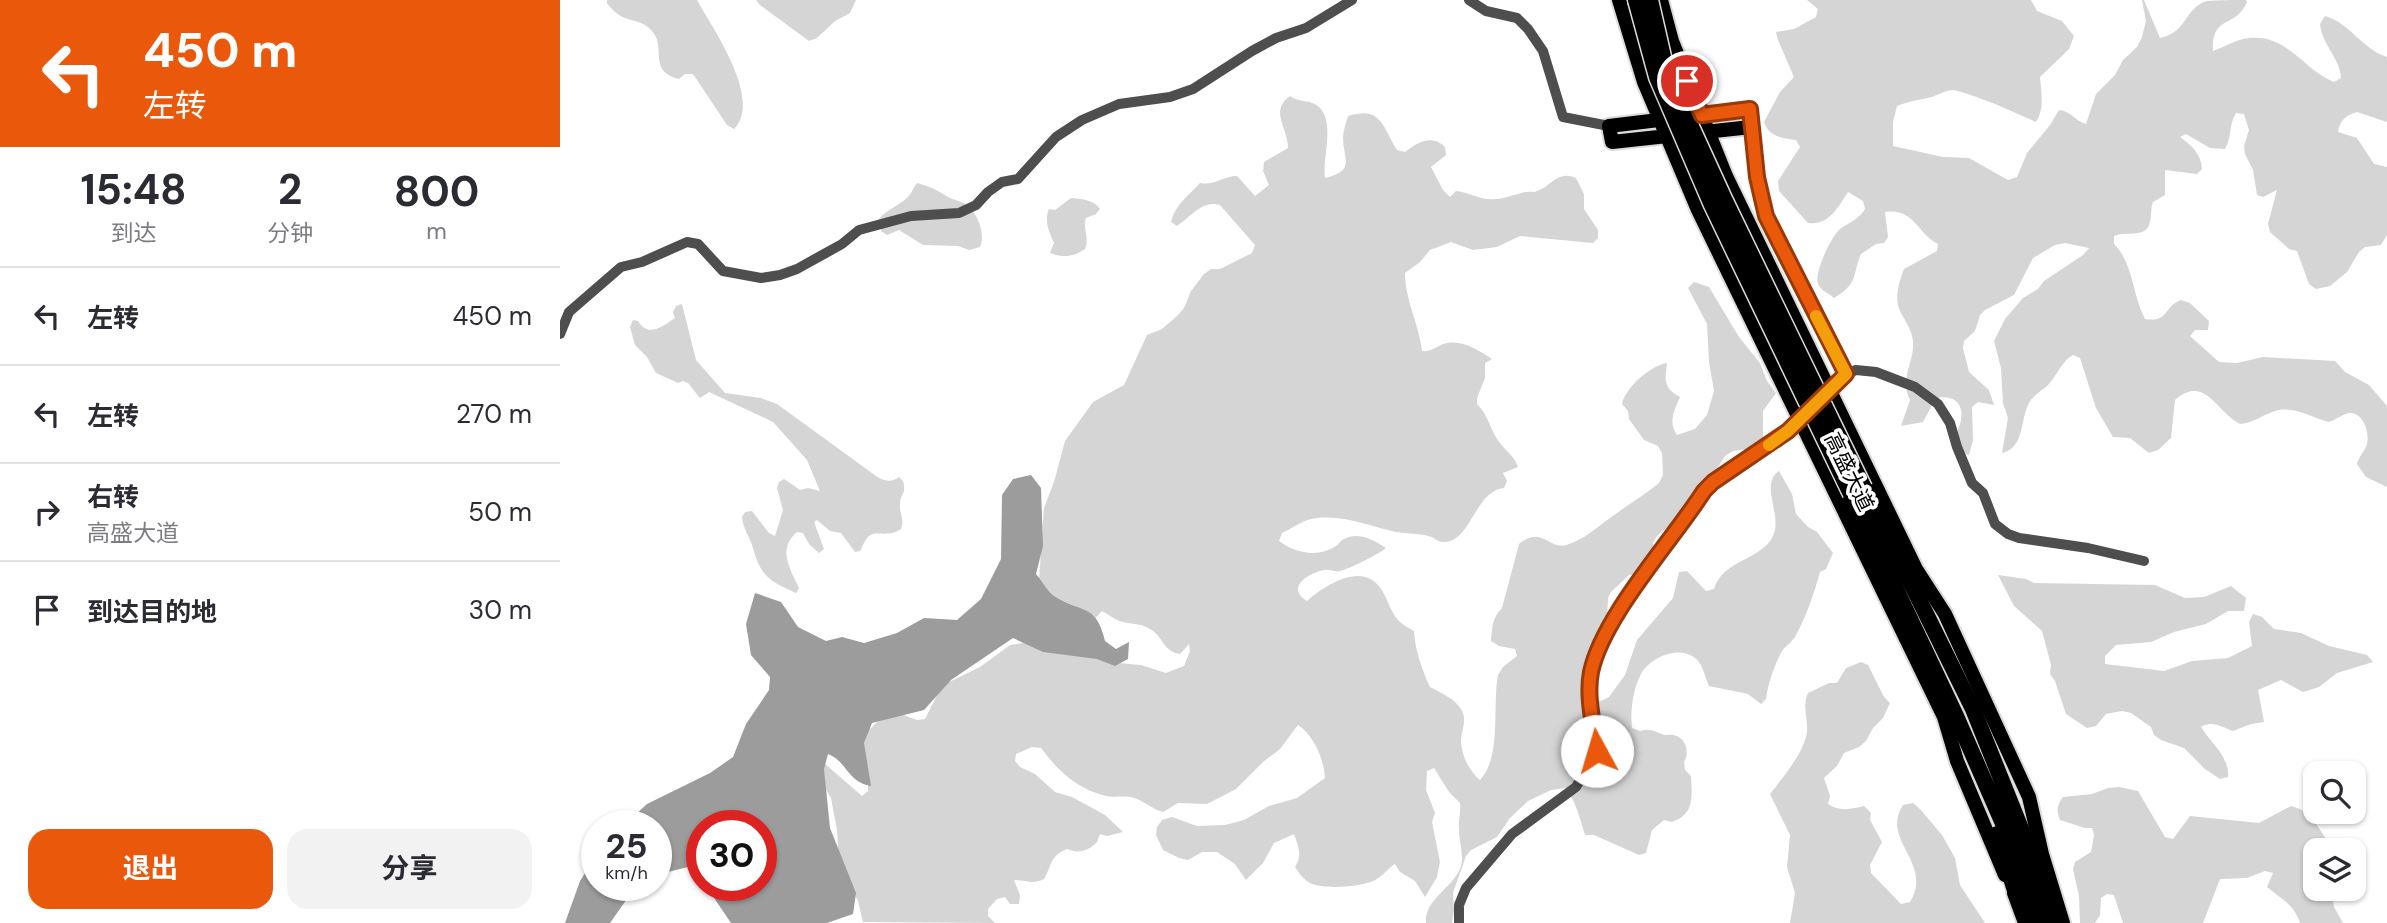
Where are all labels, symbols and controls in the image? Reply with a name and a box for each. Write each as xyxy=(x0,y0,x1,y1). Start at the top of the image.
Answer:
text: 450 m xyxy=(143,18,297,82)
icon: left xyxy=(28,28,119,119)
pin xyxy=(1657,51,1717,111)
icon: arrive xyxy=(1668,62,1706,100)
text: 左转 xyxy=(143,85,207,127)
text: 15:48 xyxy=(81,162,187,217)
text: 2 xyxy=(278,162,302,217)
text: 800 xyxy=(394,164,479,219)
text: m xyxy=(426,216,447,246)
text: 到达 xyxy=(111,218,157,248)
text: 分钟 xyxy=(267,218,313,248)
icon: left xyxy=(28,297,66,335)
text: 450 m xyxy=(452,299,532,333)
text: 左转 xyxy=(87,301,139,335)
icon: left xyxy=(28,395,66,433)
text: 270 m xyxy=(456,397,532,431)
text: 左转 xyxy=(87,399,139,433)
street label: 高盛大道 xyxy=(1818,428,1880,516)
text: 右转 xyxy=(87,480,139,514)
icon: right xyxy=(28,493,66,531)
text: 50 m xyxy=(468,495,532,529)
text: 高盛大道 xyxy=(87,518,179,548)
icon: arrive xyxy=(28,591,66,629)
text: 30 m xyxy=(469,593,532,627)
text: 到达目的地 xyxy=(87,595,217,629)
position arrow xyxy=(1560,714,1634,788)
map controls xyxy=(2303,761,2366,901)
button: search xyxy=(2303,761,2366,824)
speed limit sign: 30 xyxy=(686,810,777,901)
text: 25 xyxy=(606,823,647,869)
button: 退出 xyxy=(28,829,273,909)
button: 分享 xyxy=(287,829,532,909)
button: layers xyxy=(2303,838,2366,901)
text: km/h xyxy=(605,861,648,885)

